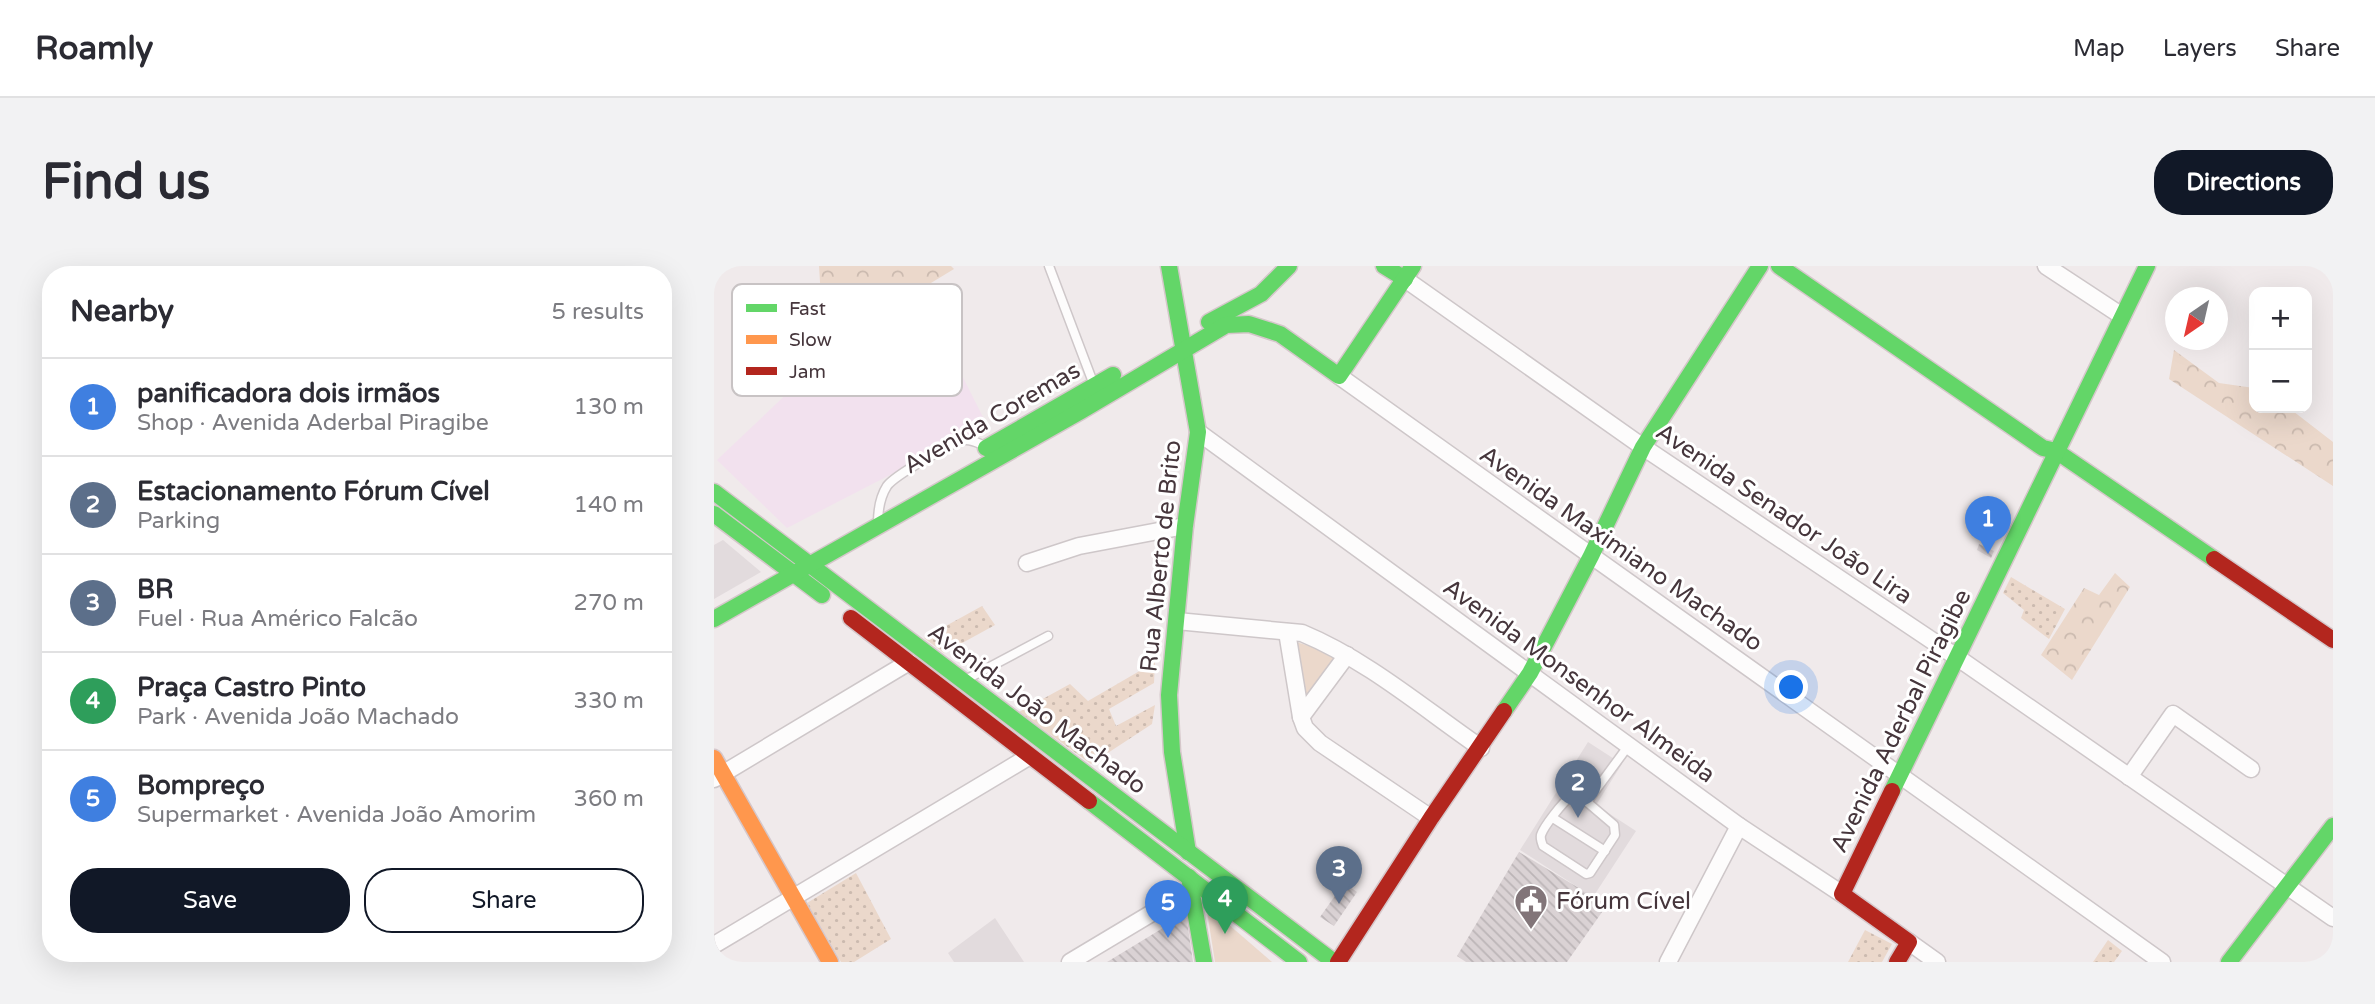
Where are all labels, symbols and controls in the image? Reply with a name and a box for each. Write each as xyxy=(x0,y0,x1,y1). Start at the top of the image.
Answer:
text: Roamly xyxy=(35,29,153,68)
text: Map xyxy=(2073,34,2125,63)
text: Layers xyxy=(2163,34,2237,63)
text: Share xyxy=(2275,34,2340,63)
button: Directions xyxy=(2154,150,2333,215)
text: Find us xyxy=(42,153,210,212)
legend xyxy=(732,284,962,396)
north arrow xyxy=(2165,287,2228,350)
map controls xyxy=(2249,287,2312,413)
button: + xyxy=(2249,287,2312,350)
text: Nearby xyxy=(70,293,174,330)
text: 5 results xyxy=(551,298,644,326)
text: Fast xyxy=(789,298,826,320)
text: Slow xyxy=(789,329,832,351)
button: − xyxy=(2249,350,2312,413)
street label: Avenida Coremas xyxy=(899,356,1085,480)
text: Jam xyxy=(789,361,826,383)
text: panificadora dois irmãos xyxy=(137,378,440,409)
text: 1 xyxy=(86,393,100,421)
text: 130 m xyxy=(574,393,644,421)
text: Shop · Avenida Aderbal Piragibe xyxy=(137,409,489,437)
street label: Avenida Senador João Lira xyxy=(1650,417,1918,611)
street label: Rua Alberto de Brito xyxy=(1134,439,1188,673)
street label: Avenida Maximiano Machado xyxy=(1474,440,1768,658)
text: Estacionamento Fórum Cível xyxy=(137,476,490,507)
text: 2 xyxy=(86,491,100,519)
text: 140 m xyxy=(574,491,644,519)
pin: 1 xyxy=(1965,496,2011,554)
text: Parking xyxy=(137,507,220,535)
street label: Avenida Monsenhor Almeida xyxy=(1437,573,1721,789)
text: BR xyxy=(137,574,174,605)
street label: Avenida Aderbal Piragibe xyxy=(1825,585,1977,857)
text: 3 xyxy=(86,589,100,617)
text: 270 m xyxy=(574,589,644,617)
text: Fuel · Rua Américo Falcão xyxy=(137,605,418,633)
street label: Avenida João Machado xyxy=(922,617,1152,801)
your location xyxy=(1774,670,1808,704)
text: Praça Castro Pinto xyxy=(137,672,366,703)
text: 4 xyxy=(86,687,100,715)
text: 330 m xyxy=(574,687,644,715)
text: Park · Avenida João Machado xyxy=(137,703,459,731)
pin: 2 xyxy=(1555,760,1601,818)
text: Bompreço xyxy=(137,770,265,801)
text: 5 xyxy=(86,785,100,813)
text: 360 m xyxy=(574,785,644,813)
text: Supermarket · Avenida João Amorim xyxy=(137,801,536,829)
pin: 3 xyxy=(1316,846,1362,904)
button: Save xyxy=(70,868,350,933)
button: Share xyxy=(364,868,644,933)
pin: 4 xyxy=(1202,876,1248,934)
pin: 5 xyxy=(1145,880,1191,938)
public building icon: Fórum Cível xyxy=(1512,882,1550,931)
place label: Fórum Cível xyxy=(1556,887,1691,916)

